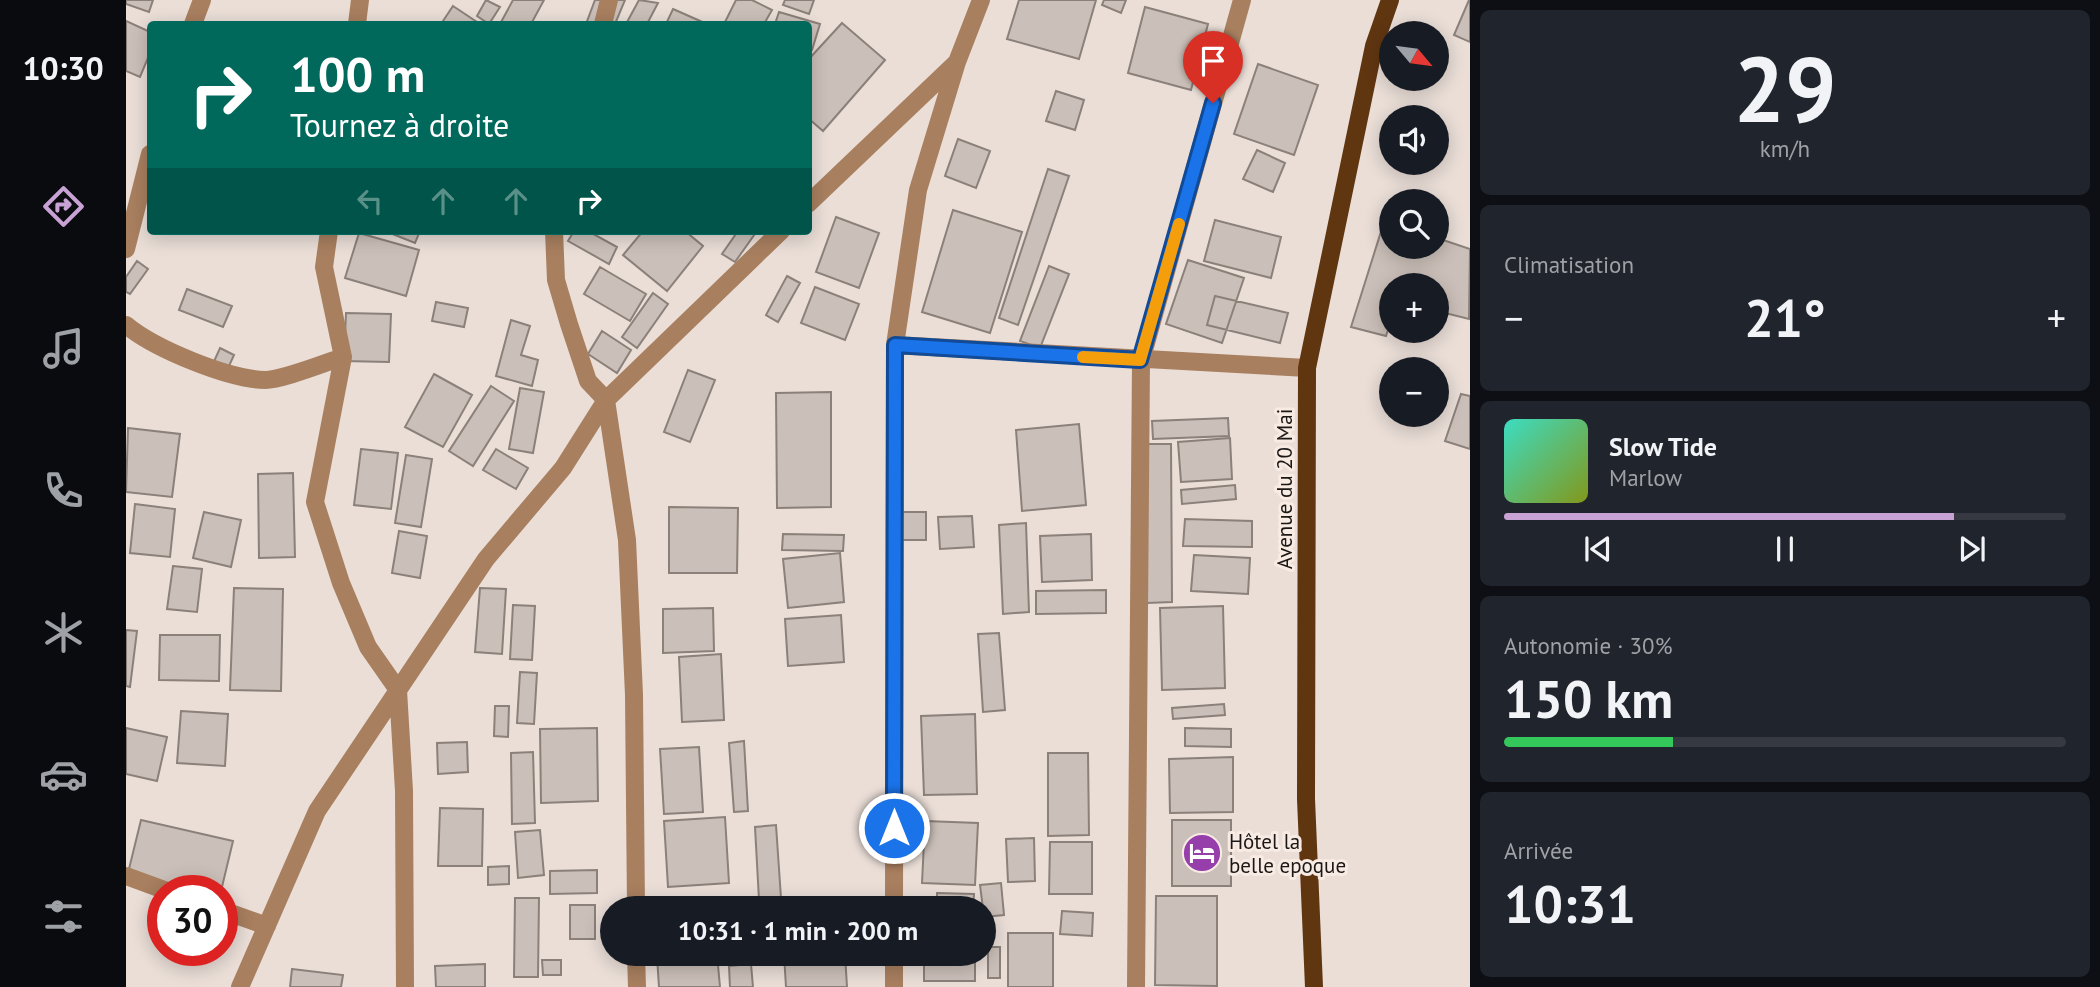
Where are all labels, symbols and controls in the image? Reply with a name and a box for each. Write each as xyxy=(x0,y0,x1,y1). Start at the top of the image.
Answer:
north arrow xyxy=(1379,21,1449,91)
map controls xyxy=(1379,21,1449,427)
text: 29 xyxy=(1733,29,1837,147)
pin xyxy=(1183,31,1243,103)
text: 100 m xyxy=(290,42,425,106)
icon: arrive xyxy=(1194,42,1232,80)
text: 10:30 xyxy=(22,47,104,89)
icon: right xyxy=(175,49,266,140)
text: Tournez à droite xyxy=(290,104,509,146)
button: sound xyxy=(1379,105,1449,175)
text: km/h xyxy=(1760,134,1810,163)
icon: directions xyxy=(39,182,88,231)
icon: left xyxy=(351,182,389,220)
icon: ahead xyxy=(424,182,462,220)
icon: ahead xyxy=(497,182,535,220)
icon: right xyxy=(570,182,608,220)
button: search xyxy=(1379,189,1449,259)
text: Climatisation xyxy=(1504,250,1634,279)
button: + xyxy=(1379,273,1449,343)
text: 21° xyxy=(1744,284,1826,351)
text: − xyxy=(1504,293,1523,342)
text: + xyxy=(2047,293,2066,342)
icon: music xyxy=(39,324,88,373)
button: − xyxy=(1379,357,1449,427)
street label: Avenue du 20 Mai xyxy=(1271,409,1298,569)
text: Slow Tide xyxy=(1609,430,1717,463)
text: Marlow xyxy=(1609,463,1682,492)
icon: phone xyxy=(39,466,88,515)
icon: previous xyxy=(1579,530,1617,568)
icon: pause xyxy=(1766,530,1804,568)
icon: next xyxy=(1953,530,1991,568)
icon: climate xyxy=(39,608,88,657)
text: Autonomie · 30% xyxy=(1504,631,1672,660)
text: 150 km xyxy=(1504,665,1673,732)
icon: car xyxy=(39,750,88,799)
position arrow xyxy=(857,791,931,865)
place label: Hôtel la belle epoque xyxy=(1229,828,1346,879)
hotel icon: Hôtel la belle epoque xyxy=(1181,832,1223,874)
text: Arrivée xyxy=(1504,836,1573,865)
text: 10:31 xyxy=(1504,870,1636,937)
speed limit sign: 30 xyxy=(147,875,238,966)
icon: filters xyxy=(39,892,88,941)
text: 10:31 · 1 min · 200 m xyxy=(678,914,918,947)

